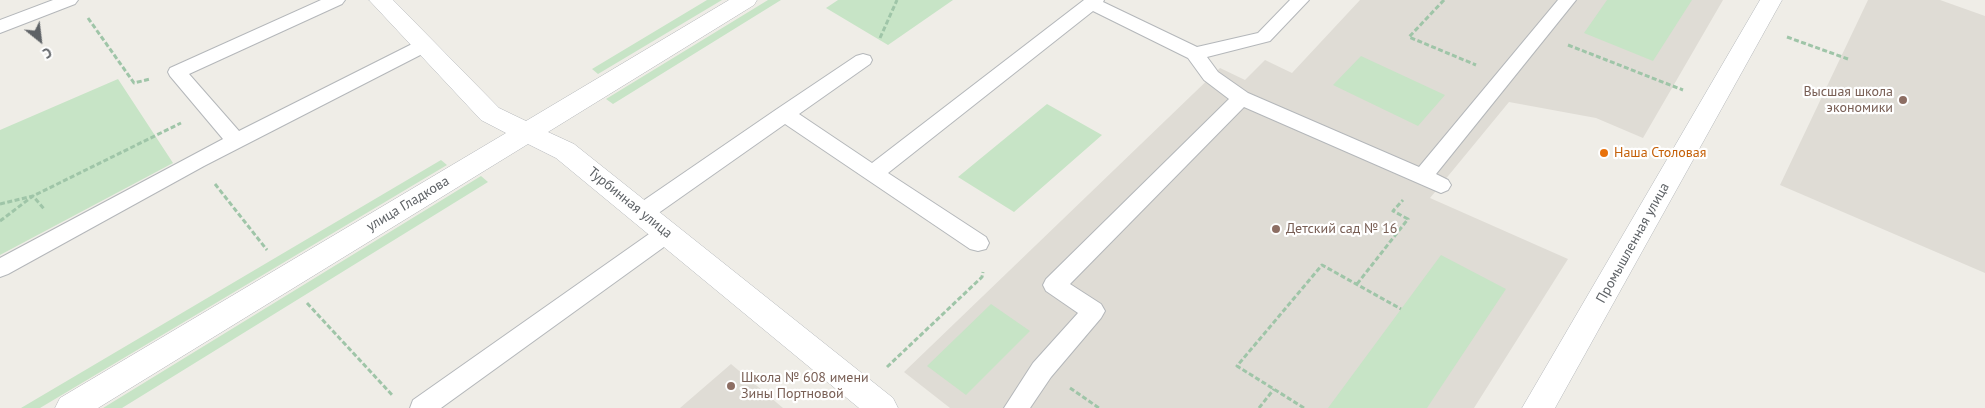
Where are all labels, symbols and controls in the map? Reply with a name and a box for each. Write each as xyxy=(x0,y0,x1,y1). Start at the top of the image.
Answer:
north arrow xyxy=(15,15,65,65)
text: С xyxy=(39,43,55,63)
place label: Высшая школа экономики xyxy=(1803,84,1893,116)
marker: Высшая школа экономики xyxy=(1897,94,1909,106)
place label: Наша Столовая xyxy=(1614,145,1706,161)
marker: Наша Столовая xyxy=(1598,147,1610,159)
street label: Турбинная улица xyxy=(585,164,675,242)
street label: улица Гладкова xyxy=(364,173,452,235)
street label: Промышленная улица xyxy=(1593,180,1673,306)
place label: Детский сад № 16 xyxy=(1286,221,1397,237)
marker: Детский сад № 16 xyxy=(1270,223,1282,235)
place label: Школа № 608 имени Зины Портновой xyxy=(741,370,869,402)
marker: Школа № 608 имени Зины Портновой xyxy=(725,380,737,392)

